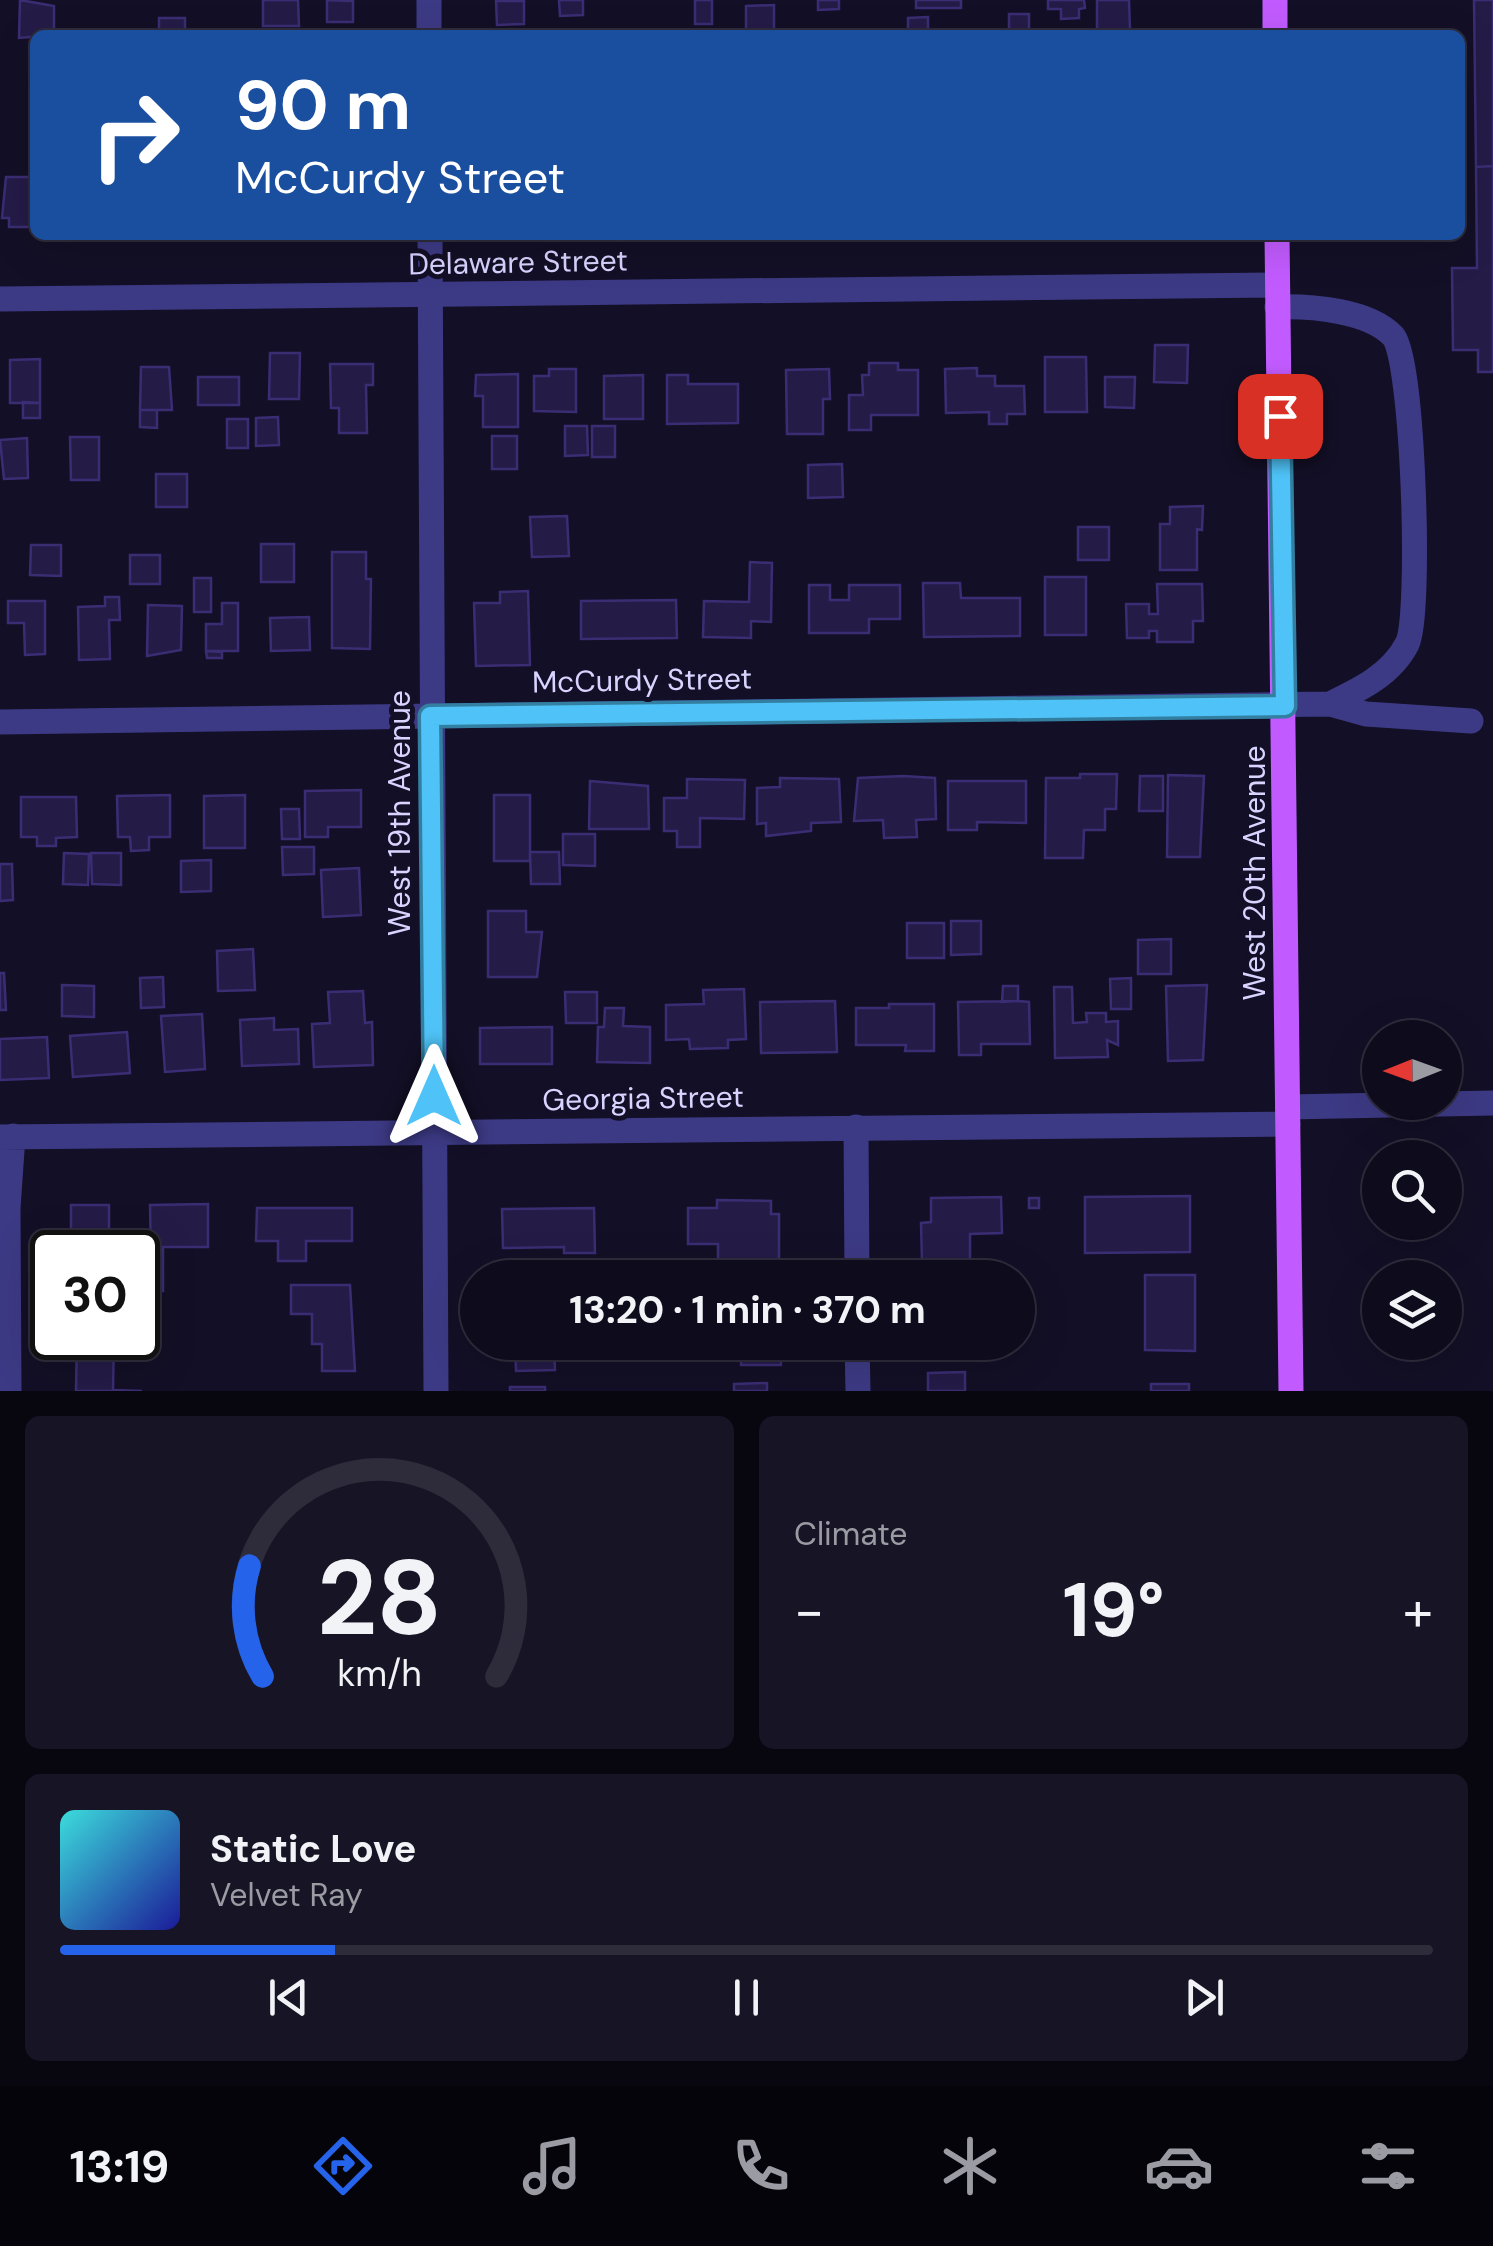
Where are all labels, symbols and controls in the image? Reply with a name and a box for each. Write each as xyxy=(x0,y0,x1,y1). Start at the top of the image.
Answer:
text: 90 m xyxy=(235,60,411,151)
icon: right xyxy=(70,70,200,200)
text: McCurdy Street xyxy=(235,148,565,207)
street label: Delaware Street xyxy=(408,241,628,283)
pin xyxy=(1238,374,1323,459)
icon: arrive xyxy=(1253,389,1308,444)
street label: McCurdy Street xyxy=(532,659,752,701)
street label: West 19th Avenue xyxy=(380,690,419,936)
street label: West 20th Avenue xyxy=(1235,745,1274,1001)
north arrow xyxy=(1362,1020,1462,1120)
map controls xyxy=(1362,1020,1462,1360)
position arrow xyxy=(382,1044,486,1148)
street label: Georgia Street xyxy=(542,1077,744,1119)
button: search xyxy=(1362,1140,1462,1240)
speed limit sign: 30 xyxy=(30,1230,160,1360)
button: layers xyxy=(1362,1260,1462,1360)
text: 13:20 · 1 min · 370 m xyxy=(569,1285,926,1335)
text: Climate xyxy=(794,1513,908,1555)
text: 28 xyxy=(317,1531,442,1666)
text: 19° xyxy=(1062,1562,1165,1659)
text: − xyxy=(794,1575,824,1647)
text: + xyxy=(1403,1575,1433,1647)
text: km/h xyxy=(337,1651,422,1697)
text: Static Love xyxy=(210,1824,416,1874)
text: Velvet Ray xyxy=(210,1874,363,1916)
icon: previous xyxy=(261,1970,316,2025)
icon: pause xyxy=(719,1970,774,2025)
icon: next xyxy=(1177,1970,1232,2025)
icon: directions xyxy=(308,2131,378,2201)
icon: music xyxy=(517,2131,587,2201)
icon: phone xyxy=(726,2131,796,2201)
icon: climate xyxy=(935,2131,1005,2201)
icon: car xyxy=(1144,2131,1214,2201)
icon: filters xyxy=(1353,2131,1423,2201)
text: 13:19 xyxy=(70,2137,169,2196)

